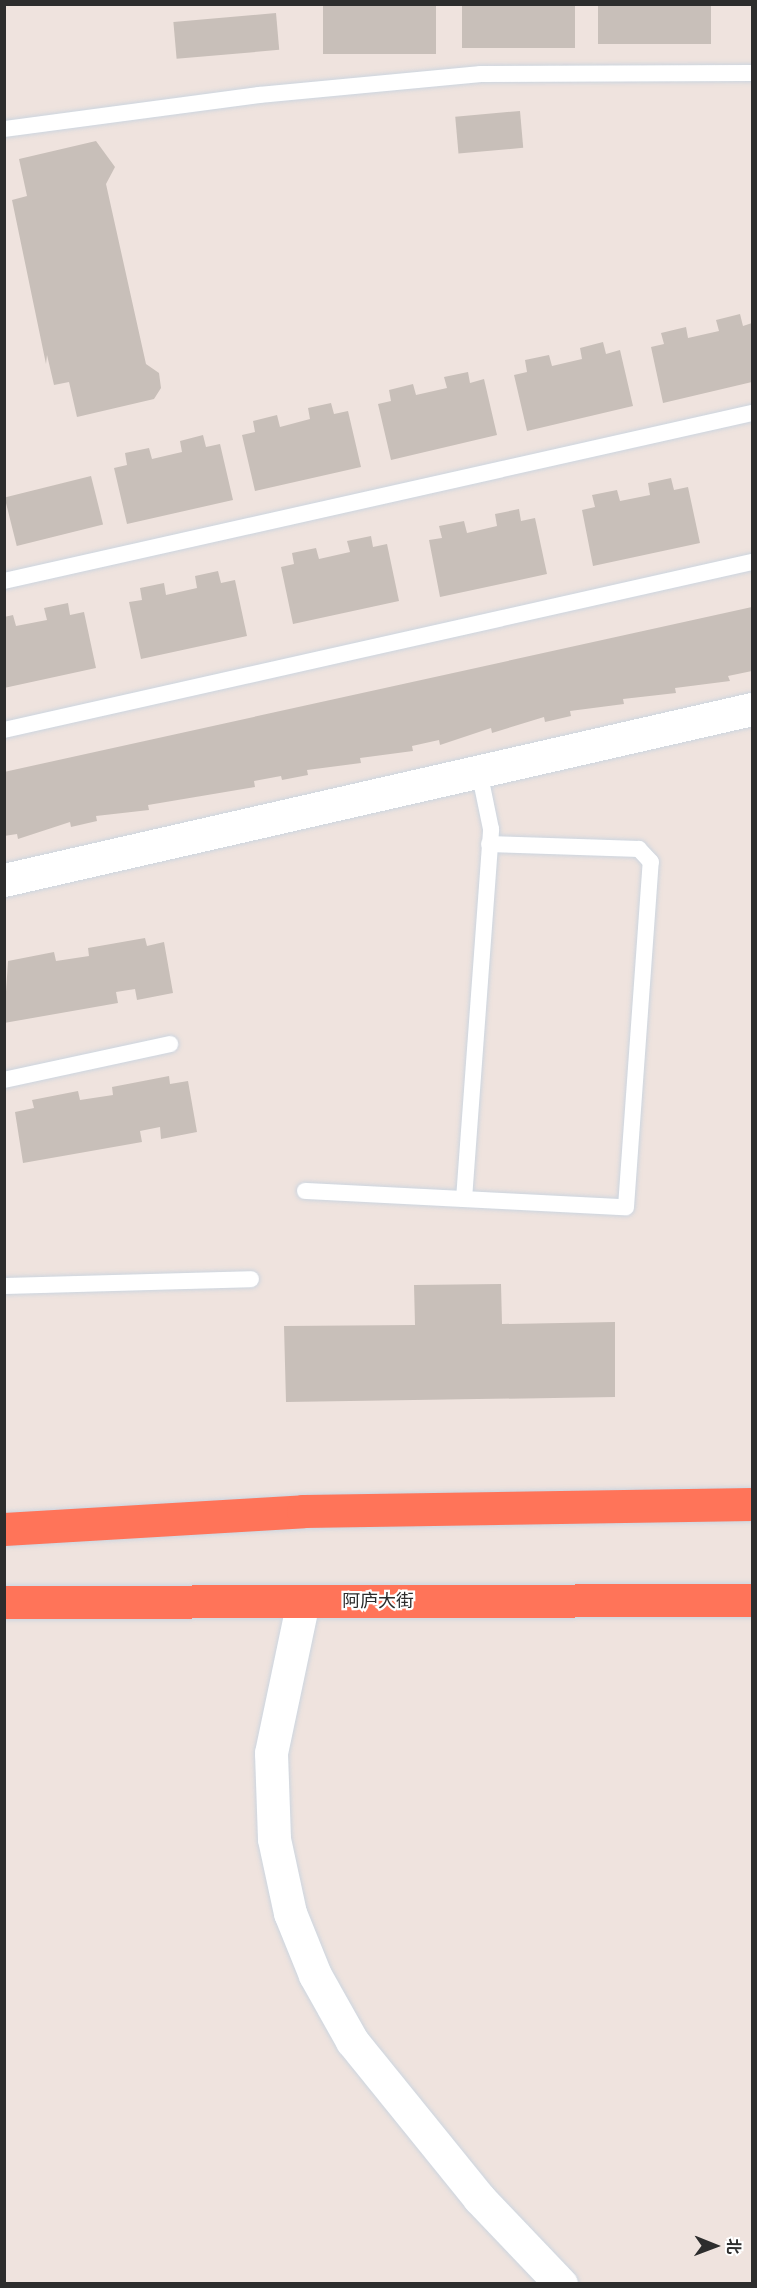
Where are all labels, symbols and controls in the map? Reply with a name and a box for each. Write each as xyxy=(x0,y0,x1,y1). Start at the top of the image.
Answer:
street label: 阿庐大街 xyxy=(342,1590,414,1612)
north arrow xyxy=(685,2216,745,2276)
text: 北 xyxy=(722,2238,745,2255)

